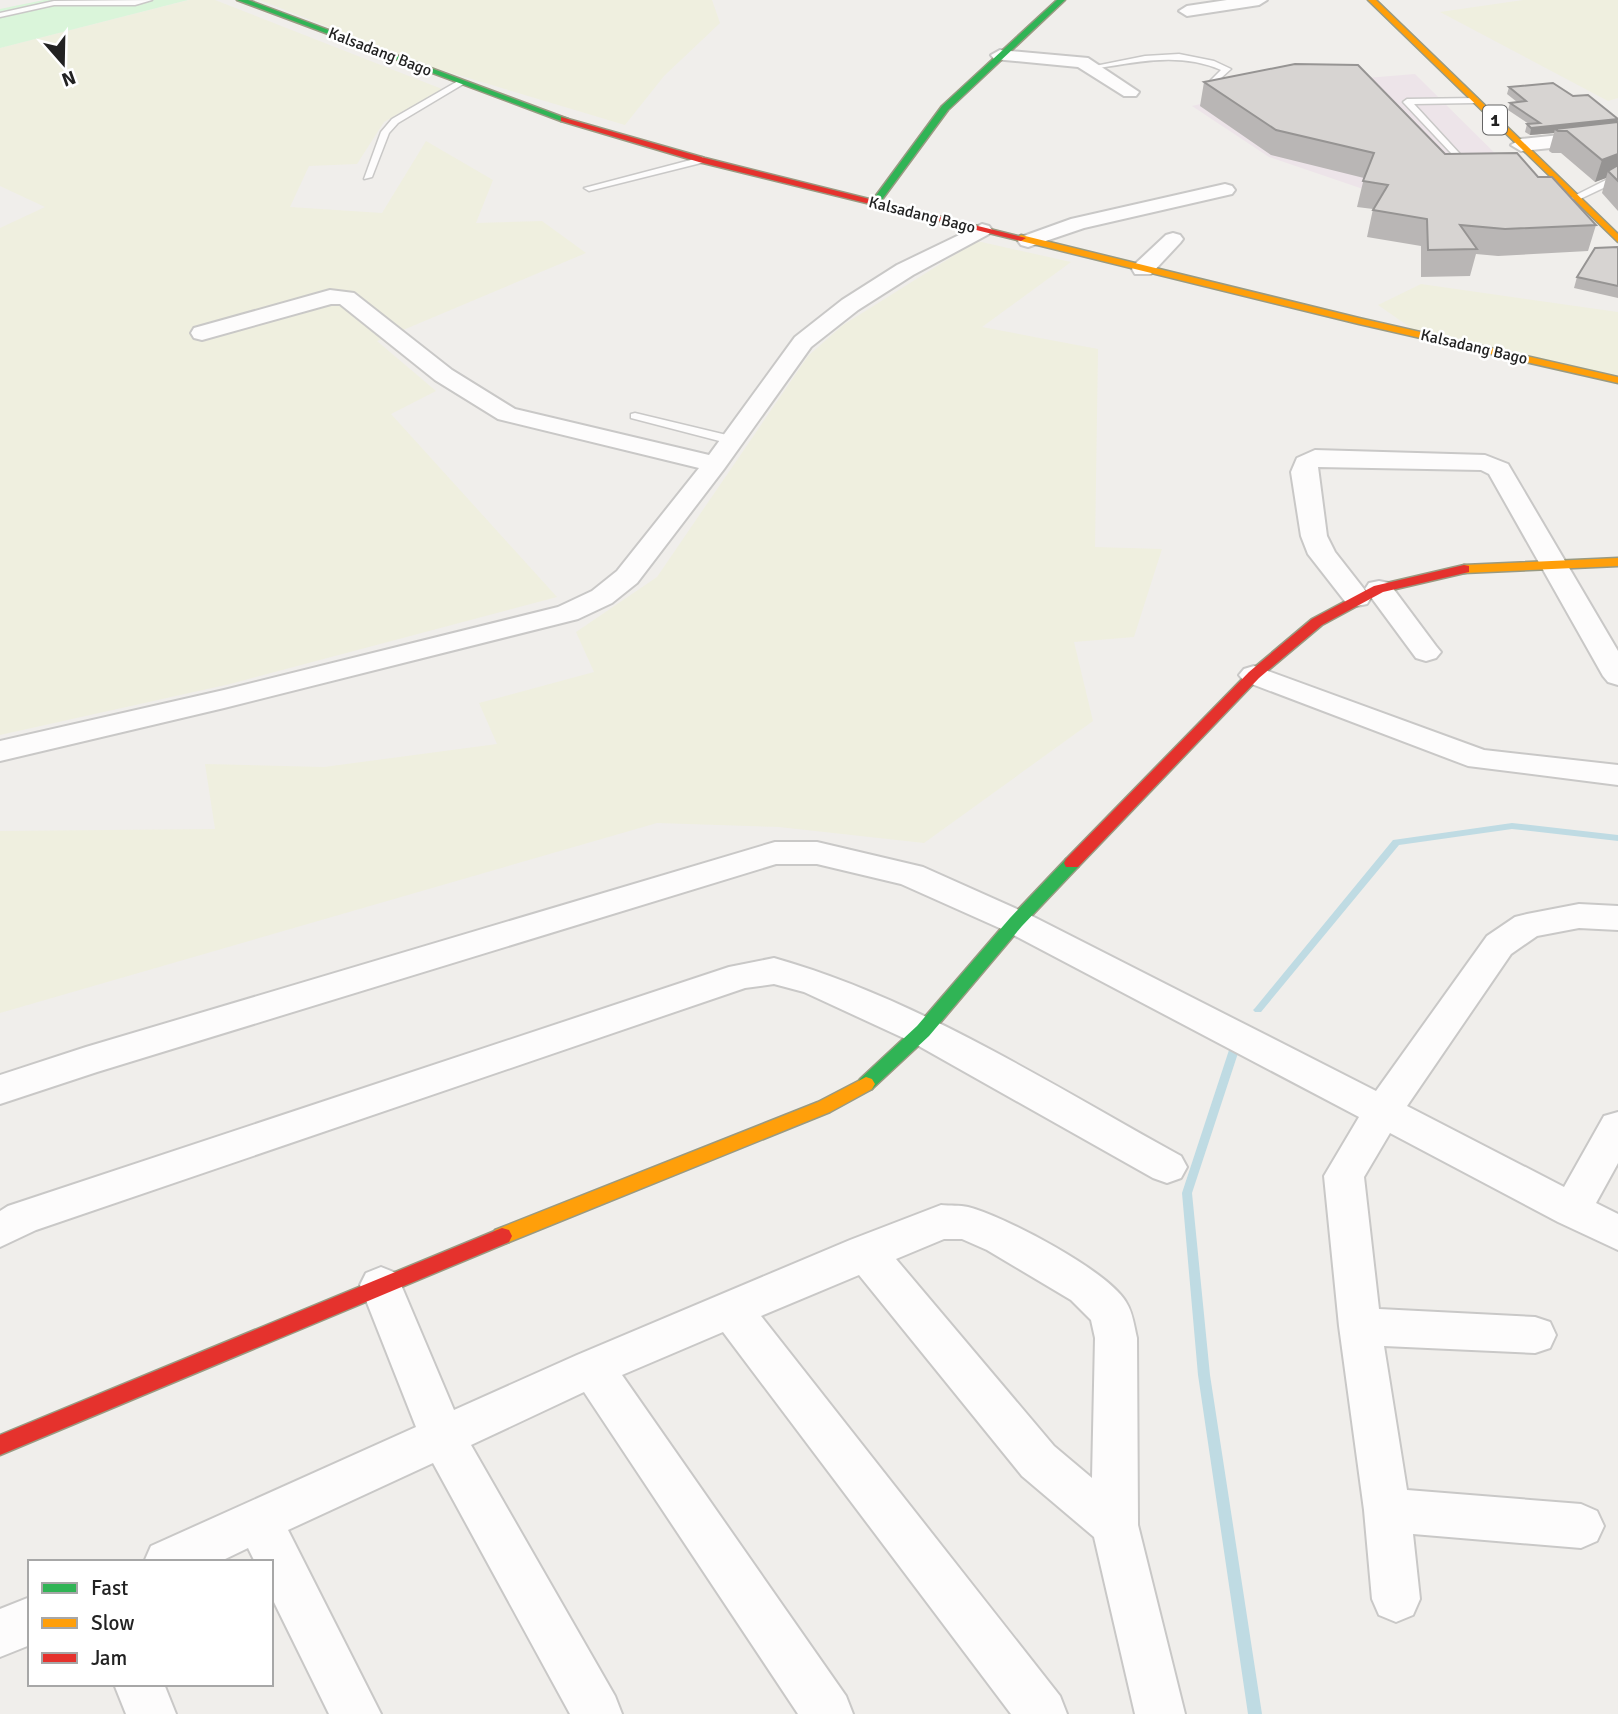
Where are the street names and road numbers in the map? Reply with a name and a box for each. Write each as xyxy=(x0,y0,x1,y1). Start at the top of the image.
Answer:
street label: Kalsadang Bago xyxy=(325,23,435,81)
road number: 1 xyxy=(1483,106,1507,134)
street label: Kalsadang Bago xyxy=(867,192,977,238)
street label: Kalsadang Bago xyxy=(1419,325,1529,369)

